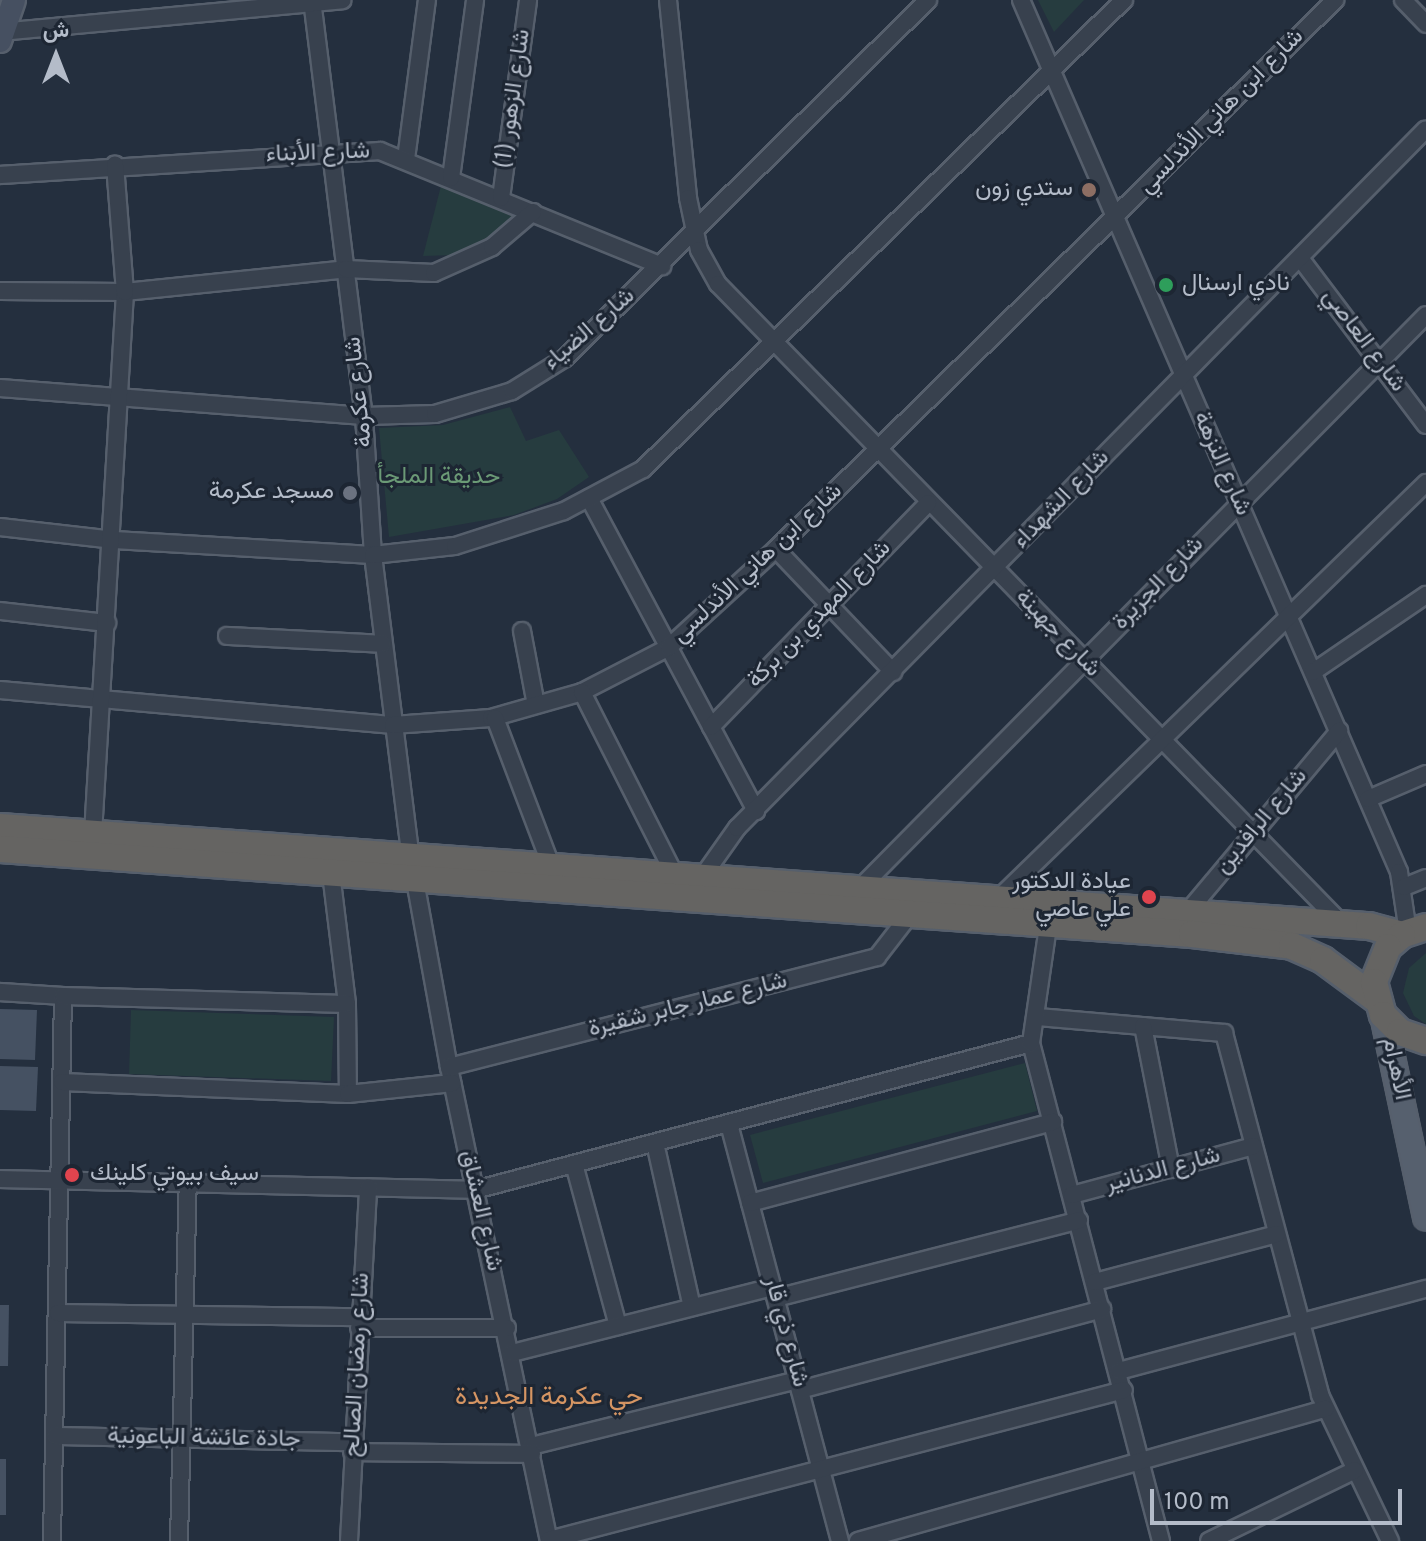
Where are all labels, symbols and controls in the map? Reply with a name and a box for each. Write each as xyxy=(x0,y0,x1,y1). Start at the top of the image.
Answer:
north arrow xyxy=(16,16,96,96)
text: ش xyxy=(43,18,69,45)
street label: شارع ابن هاني الأندلسي xyxy=(1133,23,1311,201)
street label: شارع الزهور (1) xyxy=(490,27,538,171)
street label: شارع الأبناء xyxy=(265,138,371,170)
place label: ستدي زون xyxy=(975,176,1073,204)
marker: ستدي زون xyxy=(1080,181,1098,199)
place label: نادي ارسنال xyxy=(1182,271,1290,299)
marker: نادي ارسنال xyxy=(1157,276,1175,294)
street label: شارع الضياء xyxy=(538,282,642,378)
street label: شارع العاصي xyxy=(1315,284,1411,398)
street label: شارع عكرمة xyxy=(340,335,380,449)
street label: شارع النزهة xyxy=(1185,407,1257,521)
street label: شارع الشهداء xyxy=(1008,444,1116,556)
park label: حديقة الملجأ xyxy=(378,464,500,492)
street label: شارع ابن هاني الأندلسي xyxy=(667,478,849,650)
place label: مسجد عكرمة xyxy=(209,479,334,507)
marker: مسجد عكرمة xyxy=(341,484,359,502)
street label: شارع الجزيرة xyxy=(1107,531,1211,637)
street label: شارع المهدي بن بركة xyxy=(742,535,898,695)
street label: شارع جهينة xyxy=(1008,584,1106,684)
street label: شارع الرافدين xyxy=(1210,763,1314,881)
place label: عيادة الدكتور علي عاصي xyxy=(1012,869,1131,925)
marker: عيادة الدكتور علي عاصي xyxy=(1138,886,1160,908)
street label: شارع عمار جابر شقيرة xyxy=(586,967,790,1045)
street label: الأهرام xyxy=(1374,1035,1416,1103)
street label: شارع الدنانير xyxy=(1102,1142,1224,1200)
street label: شارع العشاق xyxy=(452,1148,508,1274)
place label: سيف بيوتي كلينك xyxy=(90,1161,259,1189)
marker: سيف بيوتي كلينك xyxy=(61,1164,83,1186)
street label: شارع رمضان الصالح xyxy=(339,1272,377,1458)
street label: شارع ذي قار xyxy=(756,1273,814,1391)
district label: حي عكرمة الجديدة xyxy=(455,1382,643,1414)
street label: جادة عائشة الباعونية xyxy=(107,1423,301,1455)
scale bar xyxy=(1154,1473,1406,1523)
text: 100 m xyxy=(1164,1488,1230,1518)

